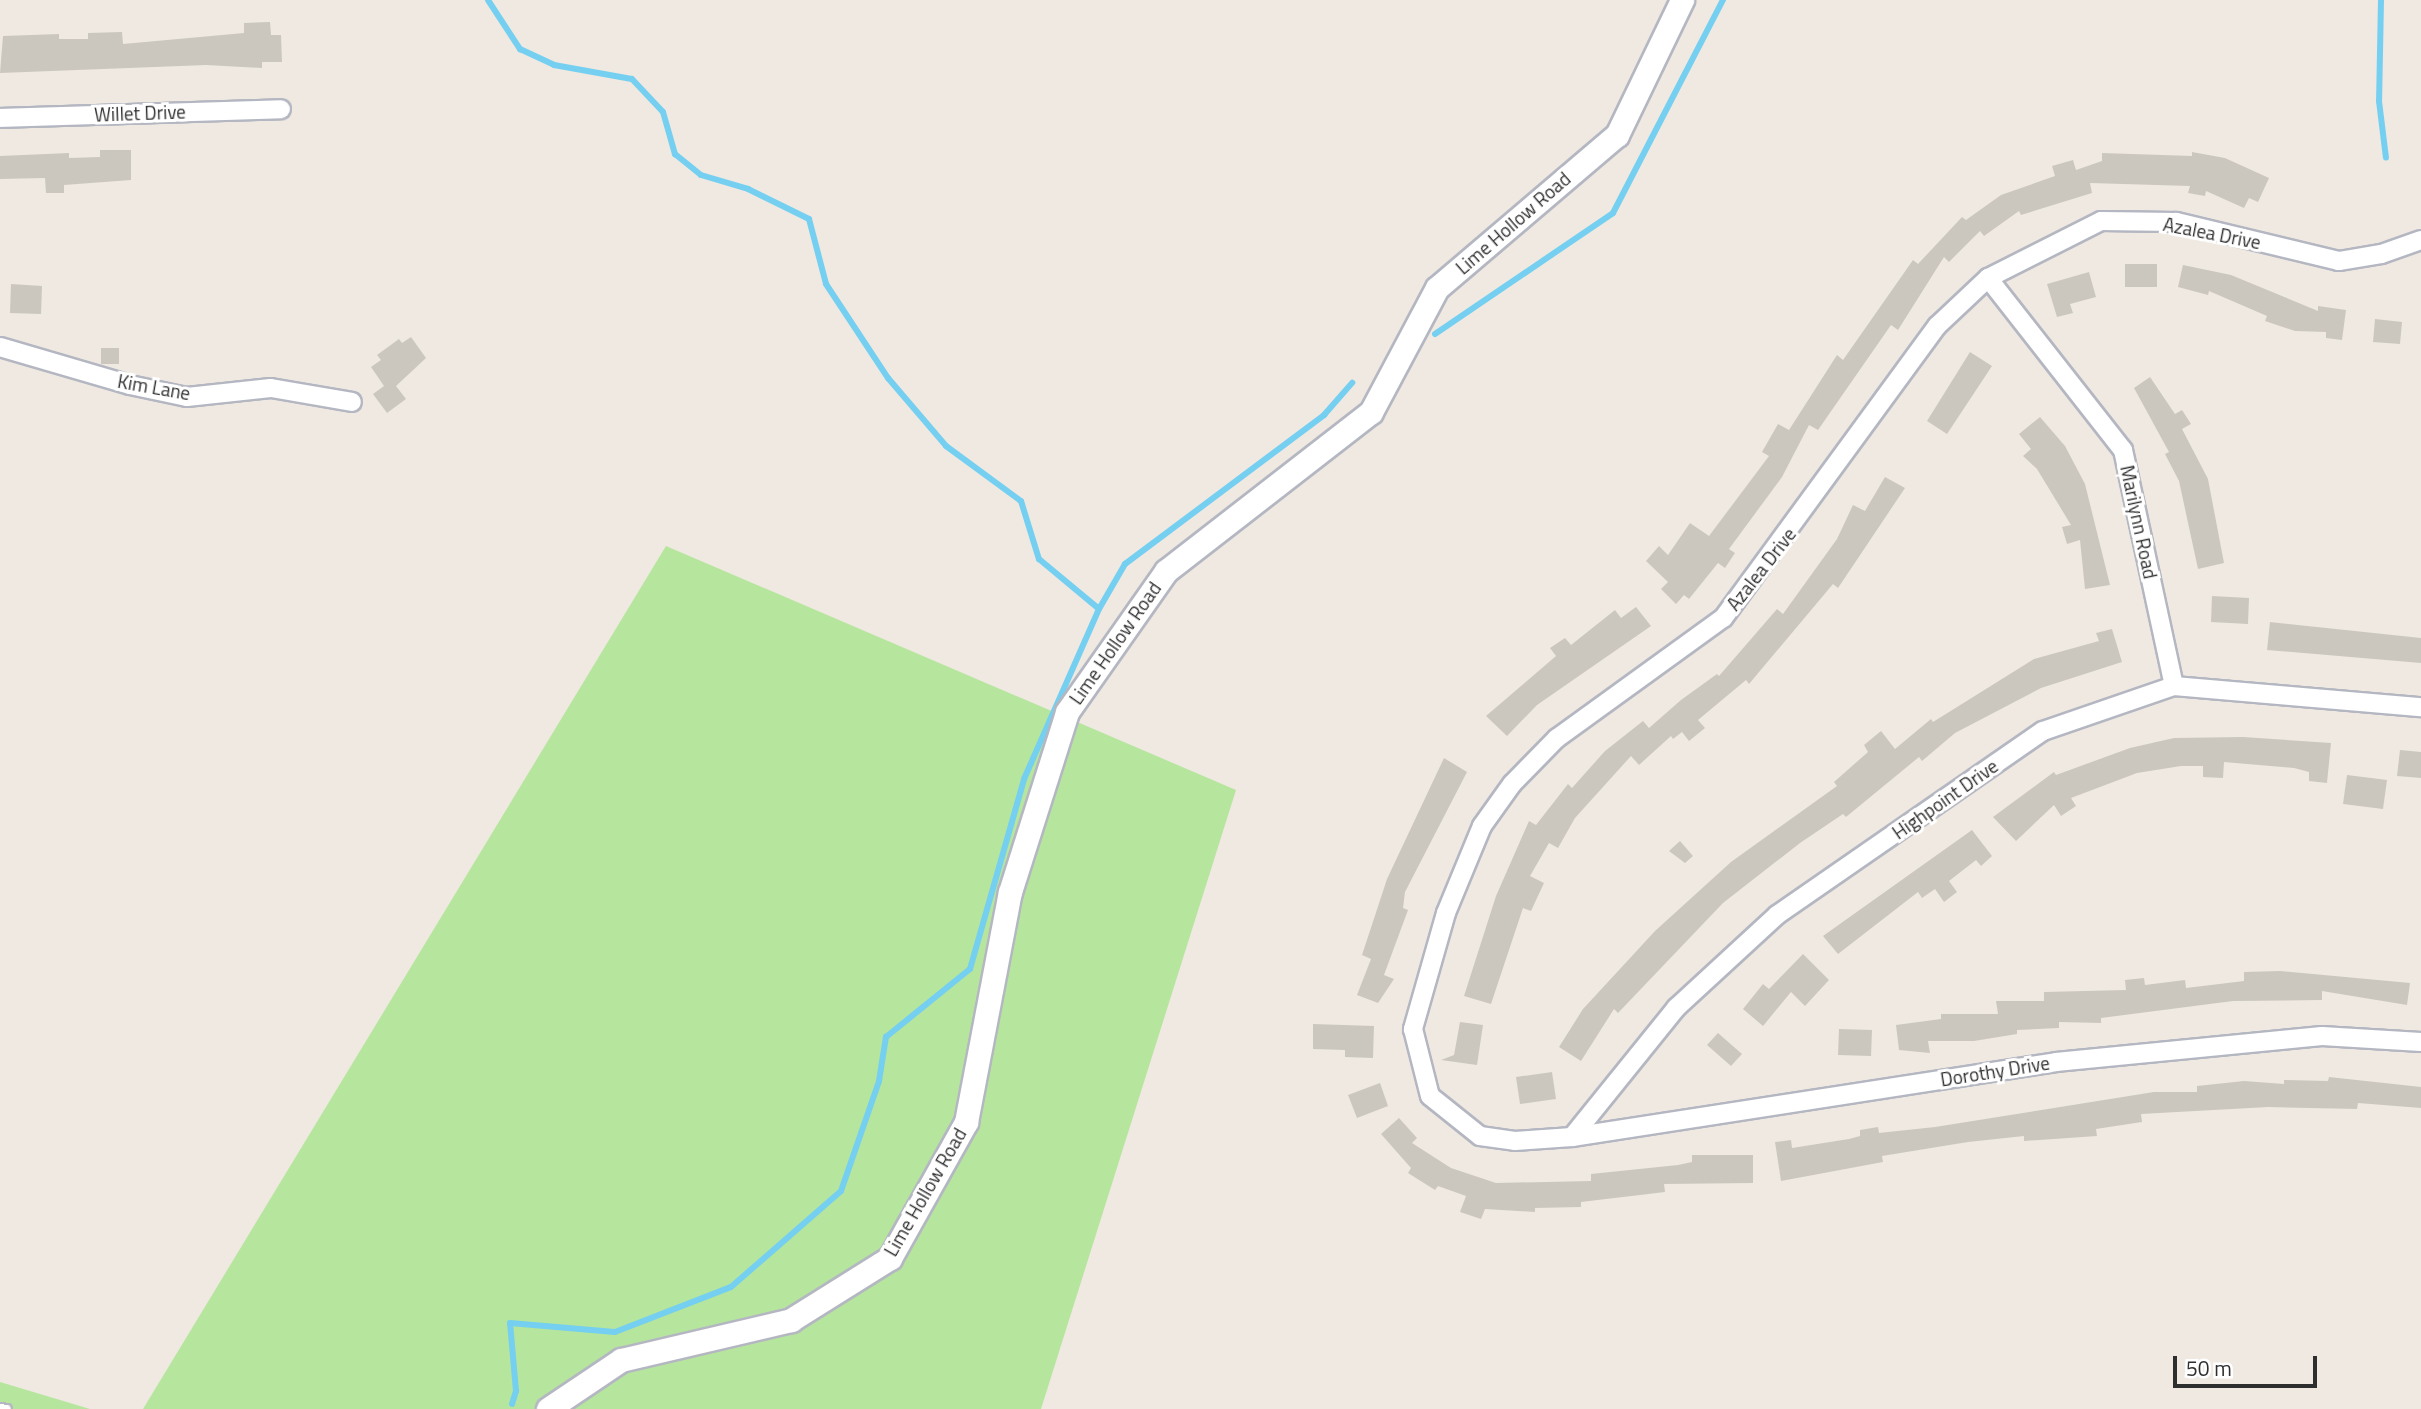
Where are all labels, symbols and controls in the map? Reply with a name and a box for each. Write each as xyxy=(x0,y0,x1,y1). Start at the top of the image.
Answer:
street label: Willet Drive xyxy=(94,100,186,126)
street label: Lime Hollow Road xyxy=(1451,167,1575,279)
street label: Azalea Drive xyxy=(2161,212,2263,254)
street label: Kim Lane xyxy=(116,369,192,405)
street label: Marilynn Road xyxy=(2116,463,2162,581)
street label: Azalea Drive xyxy=(1722,523,1800,615)
street label: Lime Hollow Road xyxy=(1064,577,1166,709)
street label: Highpoint Drive xyxy=(1888,754,2002,844)
street label: Dorothy Drive xyxy=(1939,1051,2051,1091)
street label: Lime Hollow Road xyxy=(879,1124,971,1260)
scale bar xyxy=(2176,1342,2320,1386)
text: 50 m xyxy=(2186,1352,2232,1384)

